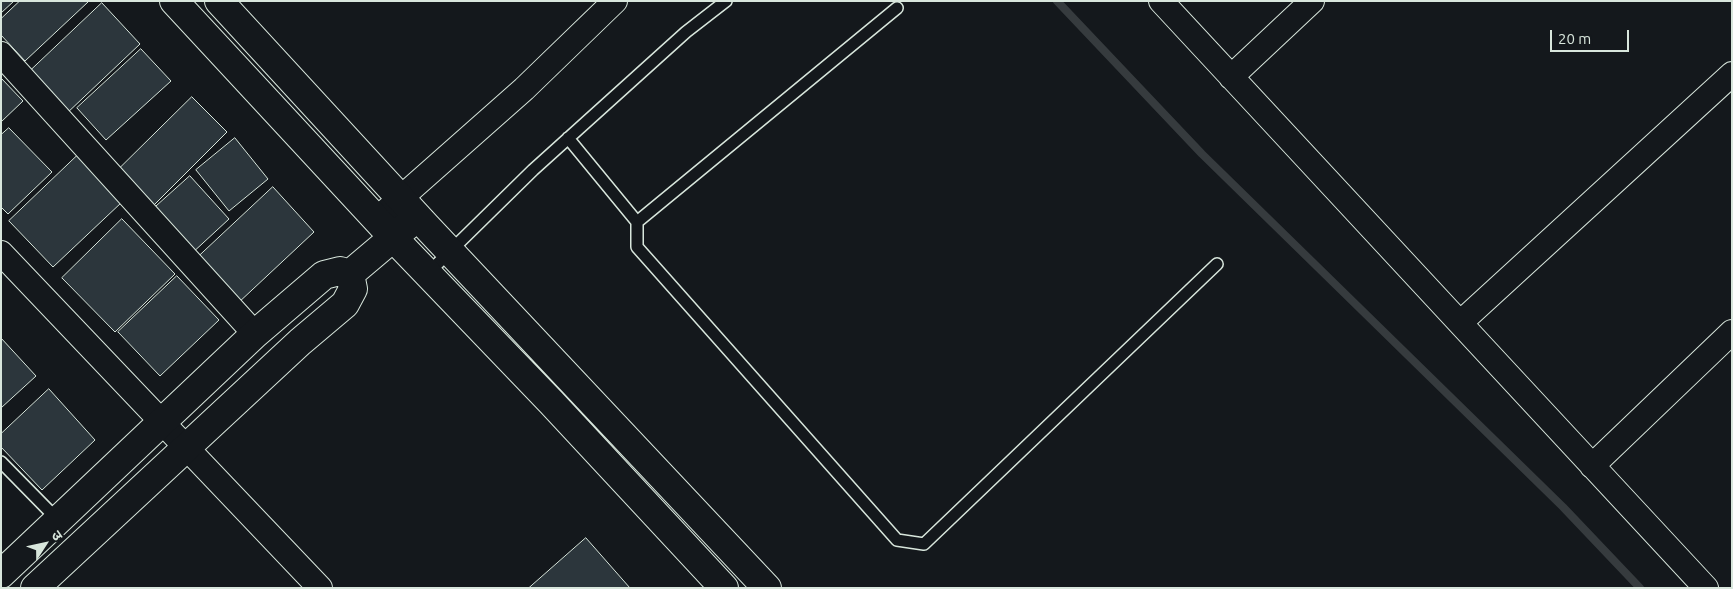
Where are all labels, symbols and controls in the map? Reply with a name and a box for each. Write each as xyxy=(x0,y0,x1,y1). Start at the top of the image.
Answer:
scale bar xyxy=(1553,20,1632,52)
text: 20 m xyxy=(1558,30,1591,47)
north arrow xyxy=(20,519,70,569)
text: उ xyxy=(48,527,66,543)

